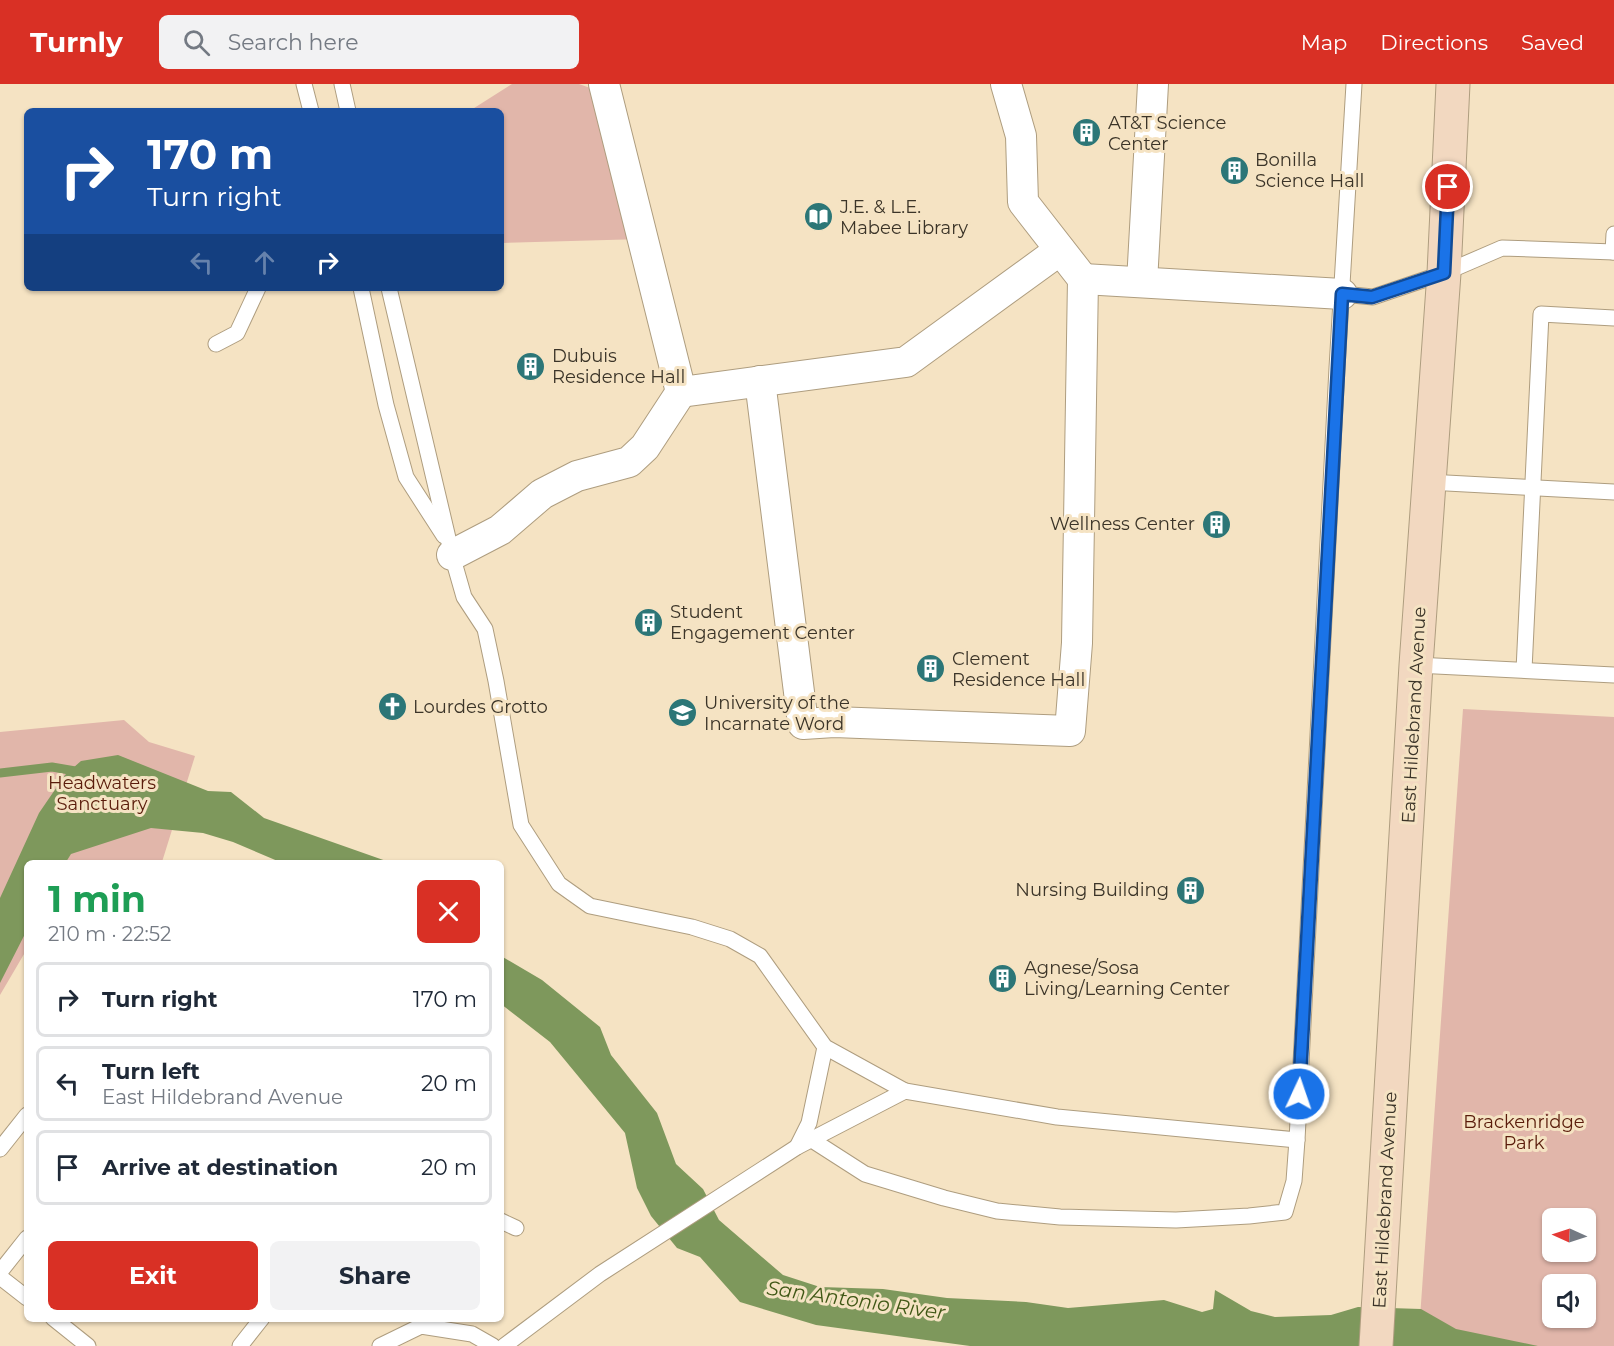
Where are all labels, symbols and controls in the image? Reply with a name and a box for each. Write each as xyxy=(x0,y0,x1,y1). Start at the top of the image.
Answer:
search box xyxy=(159,15,579,69)
text: Turnly xyxy=(30,25,123,59)
icon: search xyxy=(180,26,213,59)
text: Search here xyxy=(228,29,359,56)
text: Map xyxy=(1301,30,1347,55)
text: Directions xyxy=(1380,30,1488,55)
text: Saved xyxy=(1521,30,1584,55)
place label: AT&T Science Center xyxy=(1108,112,1226,155)
building icon: AT&T Science Center xyxy=(1071,117,1103,149)
text: 170 m xyxy=(147,128,273,180)
icon: right xyxy=(48,132,126,210)
place label: Bonilla Science Hall xyxy=(1255,149,1364,192)
building icon: Bonilla Science Hall xyxy=(1218,154,1250,186)
pin xyxy=(1422,161,1473,212)
icon: arrive xyxy=(1431,170,1464,203)
text: Turn right xyxy=(147,180,282,213)
place label: J.E. & L.E. Mabee Library xyxy=(839,196,968,239)
library icon: J.E. & L.E. Mabee Library xyxy=(803,201,835,233)
icon: left xyxy=(185,246,218,279)
icon: ahead xyxy=(248,246,281,279)
icon: right xyxy=(311,246,344,279)
place label: Dubuis Residence Hall xyxy=(552,345,685,388)
building icon: Dubuis Residence Hall xyxy=(515,350,547,382)
building icon: Wellness Center xyxy=(1200,508,1232,540)
place label: Wellness Center xyxy=(1050,513,1195,535)
place label: Student Engagement Center xyxy=(670,601,855,644)
building icon: Student Engagement Center xyxy=(633,606,665,638)
street label: East Hildebrand Avenue xyxy=(1397,606,1431,824)
place label: Clement Residence Hall xyxy=(952,648,1085,691)
building icon: Clement Residence Hall xyxy=(915,653,947,685)
church icon: Lourdes Grotto xyxy=(376,691,408,723)
place label: University of the Incarnate Word xyxy=(704,692,850,735)
place label: Lourdes Grotto xyxy=(413,696,548,718)
school or university icon: University of the Incarnate Word xyxy=(667,697,699,729)
park label: Headwaters Sanctuary xyxy=(48,772,156,815)
building icon: Nursing Building xyxy=(1174,874,1206,906)
text: 1 min xyxy=(48,877,146,921)
place label: Nursing Building xyxy=(1015,879,1169,901)
button: close xyxy=(417,880,480,943)
text: 210 m · 22:52 xyxy=(48,922,171,946)
place label: Agnese/Sosa Living/Learning Center xyxy=(1024,957,1230,1000)
building icon: Agnese/Sosa Living/Learning Center xyxy=(987,962,1019,994)
icon: right xyxy=(51,983,84,1016)
text: Turn right xyxy=(102,986,217,1013)
text: 170 m xyxy=(413,986,477,1013)
text: Turn left xyxy=(102,1058,200,1085)
position arrow xyxy=(1267,1062,1331,1126)
icon: left xyxy=(51,1067,84,1100)
text: 20 m xyxy=(421,1070,477,1097)
text: East Hildebrand Avenue xyxy=(102,1085,343,1109)
street label: East Hildebrand Avenue xyxy=(1368,1091,1402,1309)
park label: Brackenridge Park xyxy=(1463,1111,1585,1154)
icon: arrive xyxy=(51,1151,84,1184)
text: Arrive at destination xyxy=(102,1154,338,1181)
text: 20 m xyxy=(421,1154,477,1181)
north arrow xyxy=(1542,1208,1596,1262)
map controls xyxy=(1542,1208,1596,1328)
button: Exit xyxy=(48,1241,258,1310)
button: Share xyxy=(270,1241,480,1310)
button: sound xyxy=(1542,1274,1596,1328)
water label: San Antonio River xyxy=(765,1276,948,1325)

